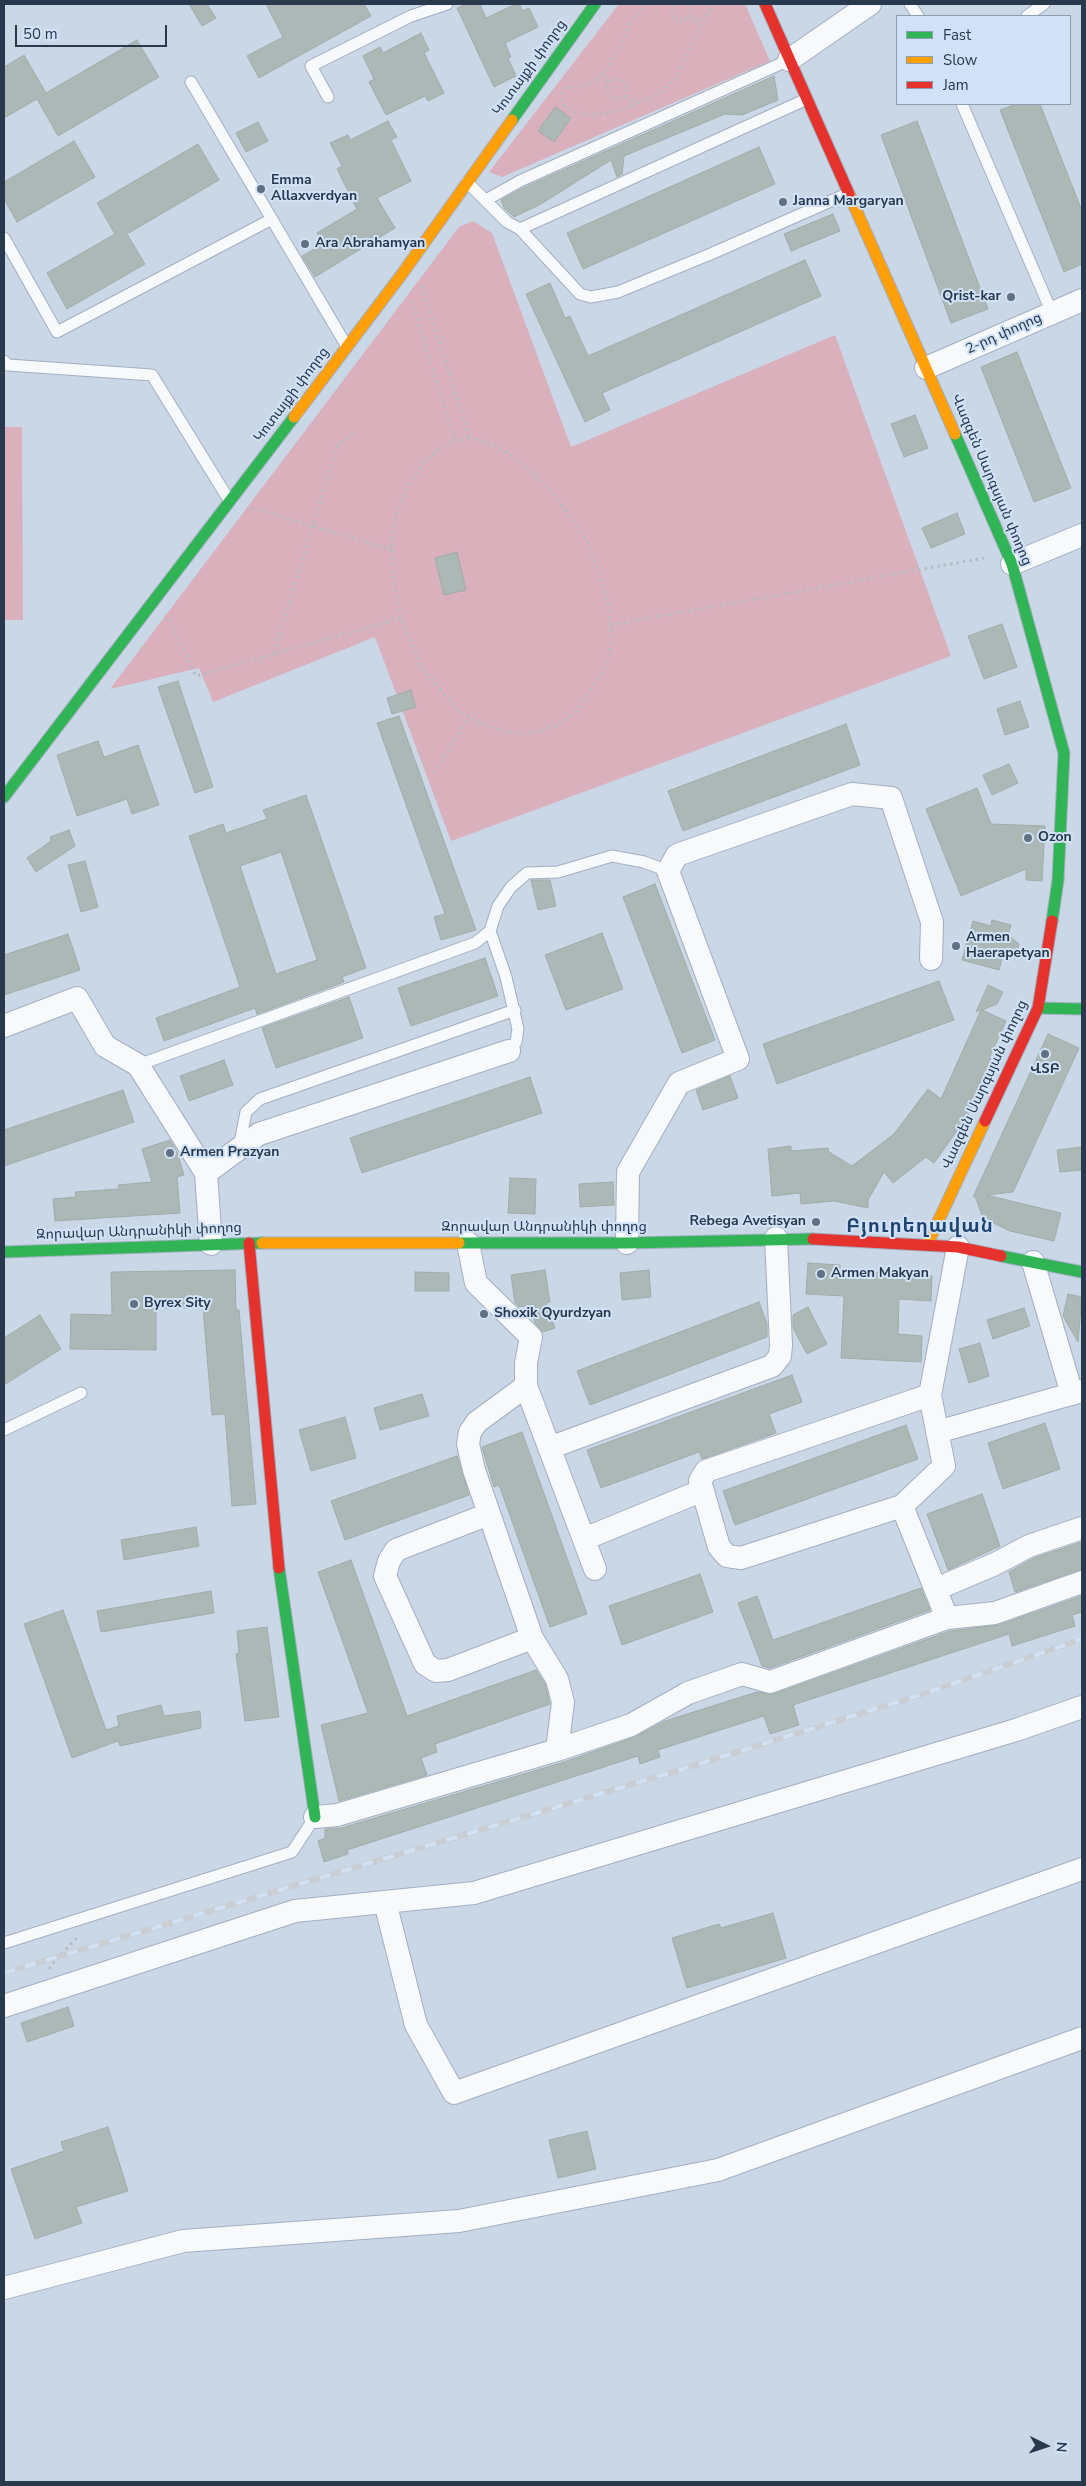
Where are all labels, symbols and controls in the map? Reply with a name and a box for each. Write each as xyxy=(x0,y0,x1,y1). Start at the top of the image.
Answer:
scale bar xyxy=(18,15,170,47)
legend xyxy=(896,15,1071,105)
street label: Կոտայքի փողոց xyxy=(490,17,570,119)
text: 50 m xyxy=(23,24,58,44)
text: Fast xyxy=(943,25,971,45)
text: Slow xyxy=(943,50,977,70)
text: Jam xyxy=(943,75,969,95)
place label: Emma Allaxverdyan xyxy=(271,173,357,206)
marker: Emma Allaxverdyan xyxy=(255,183,267,195)
place label: Janna Margaryan xyxy=(793,194,904,210)
marker: Janna Margaryan xyxy=(777,196,789,208)
place label: Ara Abrahamyan xyxy=(315,236,425,252)
marker: Ara Abrahamyan xyxy=(299,238,311,250)
place label: Qrist-kar xyxy=(942,289,1001,305)
marker: Qrist-kar xyxy=(1005,291,1017,303)
street label: 2-րդ փողոց xyxy=(963,310,1045,358)
street label: Կոտայքի փողոց xyxy=(251,344,333,446)
street label: Վազգեն Սարգսյան փողոց xyxy=(947,392,1035,568)
place label: Ozon xyxy=(1038,830,1072,846)
marker: Ozon xyxy=(1022,832,1034,844)
place label: Armen Haerapetyan xyxy=(966,930,1050,962)
marker: Armen Haerapetyan xyxy=(950,940,962,952)
street label: Վազգեն Սարգսյան փողոց xyxy=(938,998,1032,1172)
marker: ՎՏԲ xyxy=(1039,1048,1051,1060)
place label: ՎՏԲ xyxy=(1030,1062,1060,1078)
place label: Armen Prazyan xyxy=(180,1145,279,1161)
marker: Armen Prazyan xyxy=(164,1147,176,1159)
place label: Rebega Avetisyan xyxy=(690,1214,806,1230)
marker: Rebega Avetisyan xyxy=(810,1216,822,1228)
district label: Բյուրեղավան xyxy=(845,1216,995,1238)
street label: Զորավար Անդրանիկի փողոց xyxy=(36,1220,242,1244)
street label: Զորավար Անդրանիկի փողոց xyxy=(441,1220,647,1236)
place label: Armen Makyan xyxy=(831,1266,929,1282)
marker: Armen Makyan xyxy=(815,1268,827,1280)
place label: Byrex Sity xyxy=(144,1296,211,1312)
marker: Byrex Sity xyxy=(128,1298,140,1310)
place label: Shoxik Qyurdzyan xyxy=(494,1306,611,1322)
marker: Shoxik Qyurdzyan xyxy=(478,1308,490,1320)
north arrow xyxy=(1021,2421,1071,2471)
text: N xyxy=(1052,2441,1071,2453)

